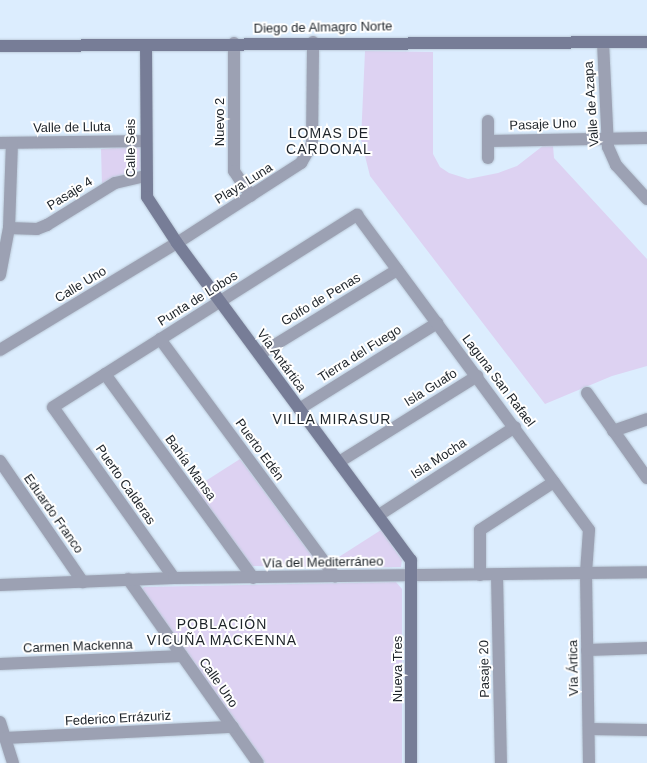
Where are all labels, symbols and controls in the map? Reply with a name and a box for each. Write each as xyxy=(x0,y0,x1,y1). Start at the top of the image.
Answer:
street label: Diego de Almagro Norte xyxy=(253,19,393,37)
street label: Valle de Azapa xyxy=(581,60,603,148)
street label: Nuevo 2 xyxy=(212,98,228,146)
street label: Pasaje Uno xyxy=(509,116,577,134)
street label: Calle Seis xyxy=(123,119,139,177)
street label: Valle de Lluta xyxy=(33,120,111,136)
district label: LOMAS DE CARDONAL xyxy=(286,125,372,158)
street label: Playa Luna xyxy=(212,160,276,208)
street label: Pasaje 4 xyxy=(44,174,96,214)
street label: Calle Uno xyxy=(53,264,109,306)
street label: Punta de Lobos xyxy=(155,268,241,330)
street label: Golfo de Penas xyxy=(279,270,363,330)
street label: Tierra del Fuego xyxy=(316,322,404,386)
street label: Vía Antártica xyxy=(253,326,309,396)
street label: Laguna San Rafael xyxy=(458,332,538,430)
street label: Isla Guafo xyxy=(402,366,460,410)
district label: VILLA MIRASUR xyxy=(272,411,392,427)
street label: Puerto Edén xyxy=(231,416,287,484)
street label: Bahía Mansa xyxy=(161,432,219,504)
street label: Isla Mocha xyxy=(408,435,470,483)
street label: Puerto Calderas xyxy=(92,442,158,528)
street label: Eduardo Franco xyxy=(20,471,86,557)
street label: Vía del Mediterráneo xyxy=(263,554,383,572)
district label: POBLACIÓN VICUÑA MACKENNA xyxy=(146,616,298,648)
street label: Nueva Tres xyxy=(390,636,406,702)
street label: Carmen Mackenna xyxy=(23,637,133,657)
street label: Pasaje 20 xyxy=(477,640,493,698)
street label: Vía Ártica xyxy=(566,640,582,696)
street label: Calle Uno xyxy=(195,655,241,711)
street label: Federico Errázuriz xyxy=(65,708,171,730)

